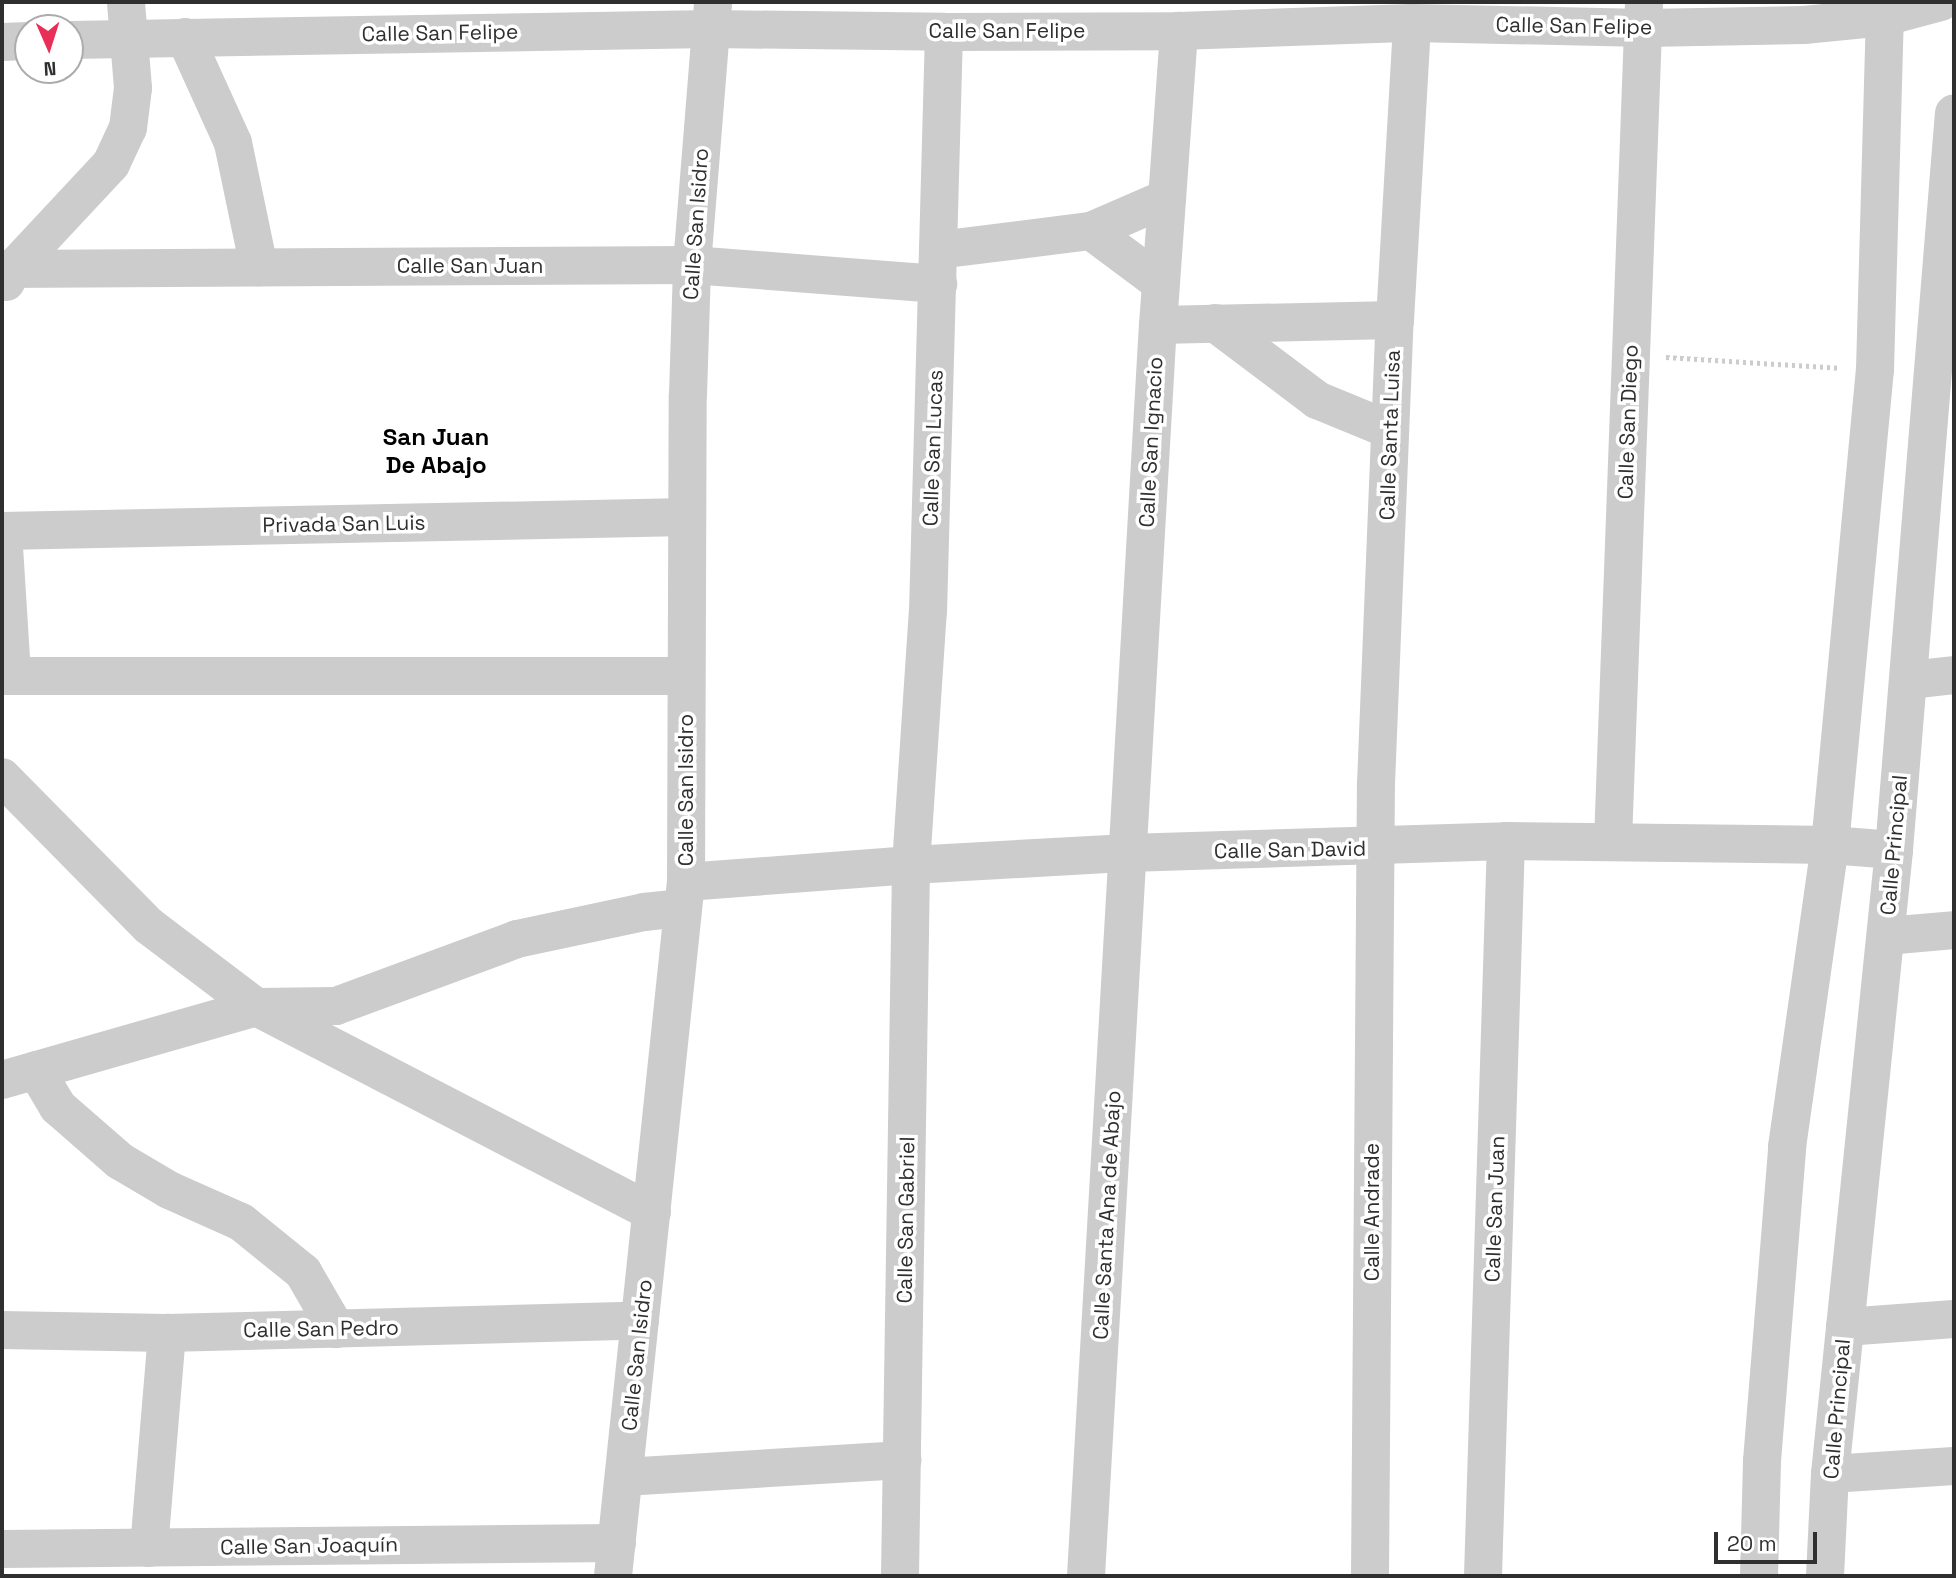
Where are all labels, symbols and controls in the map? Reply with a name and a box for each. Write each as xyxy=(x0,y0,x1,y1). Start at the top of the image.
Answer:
street label: Calle San Felipe xyxy=(1495,12,1653,40)
north arrow xyxy=(14,14,84,84)
street label: Calle San Felipe xyxy=(929,18,1085,44)
street label: Calle San Felipe xyxy=(361,19,519,47)
text: N xyxy=(43,56,57,81)
street label: Calle San Isidro xyxy=(678,147,714,301)
street label: Calle San Juan xyxy=(397,253,543,279)
street label: Calle San Diego xyxy=(1613,344,1643,500)
street label: Calle Santa Luisa xyxy=(1374,349,1406,521)
street label: Calle San Ignacio xyxy=(1134,356,1168,528)
street label: Calle San Lucas xyxy=(918,369,948,527)
district label: San Juan De Abajo xyxy=(383,423,489,479)
street label: Privada San Luis xyxy=(262,510,426,538)
street label: Calle San Isidro xyxy=(673,714,699,866)
street label: Calle Principal xyxy=(1875,774,1913,916)
street label: Calle San David xyxy=(1214,836,1366,864)
street label: Calle Santa Ana de Abajo xyxy=(1088,1089,1126,1341)
street label: Calle San Juan xyxy=(1480,1135,1510,1283)
street label: Calle San Gabriel xyxy=(892,1136,920,1304)
street label: Calle Andrade xyxy=(1359,1143,1385,1281)
street label: Calle San Isidro xyxy=(617,1278,657,1432)
street label: Calle San Pedro xyxy=(243,1315,399,1343)
street label: Calle Principal xyxy=(1818,1338,1856,1480)
scale bar xyxy=(1718,1518,1821,1562)
text: 20 m xyxy=(1727,1530,1777,1557)
street label: Calle San Joaquín xyxy=(220,1532,398,1560)

